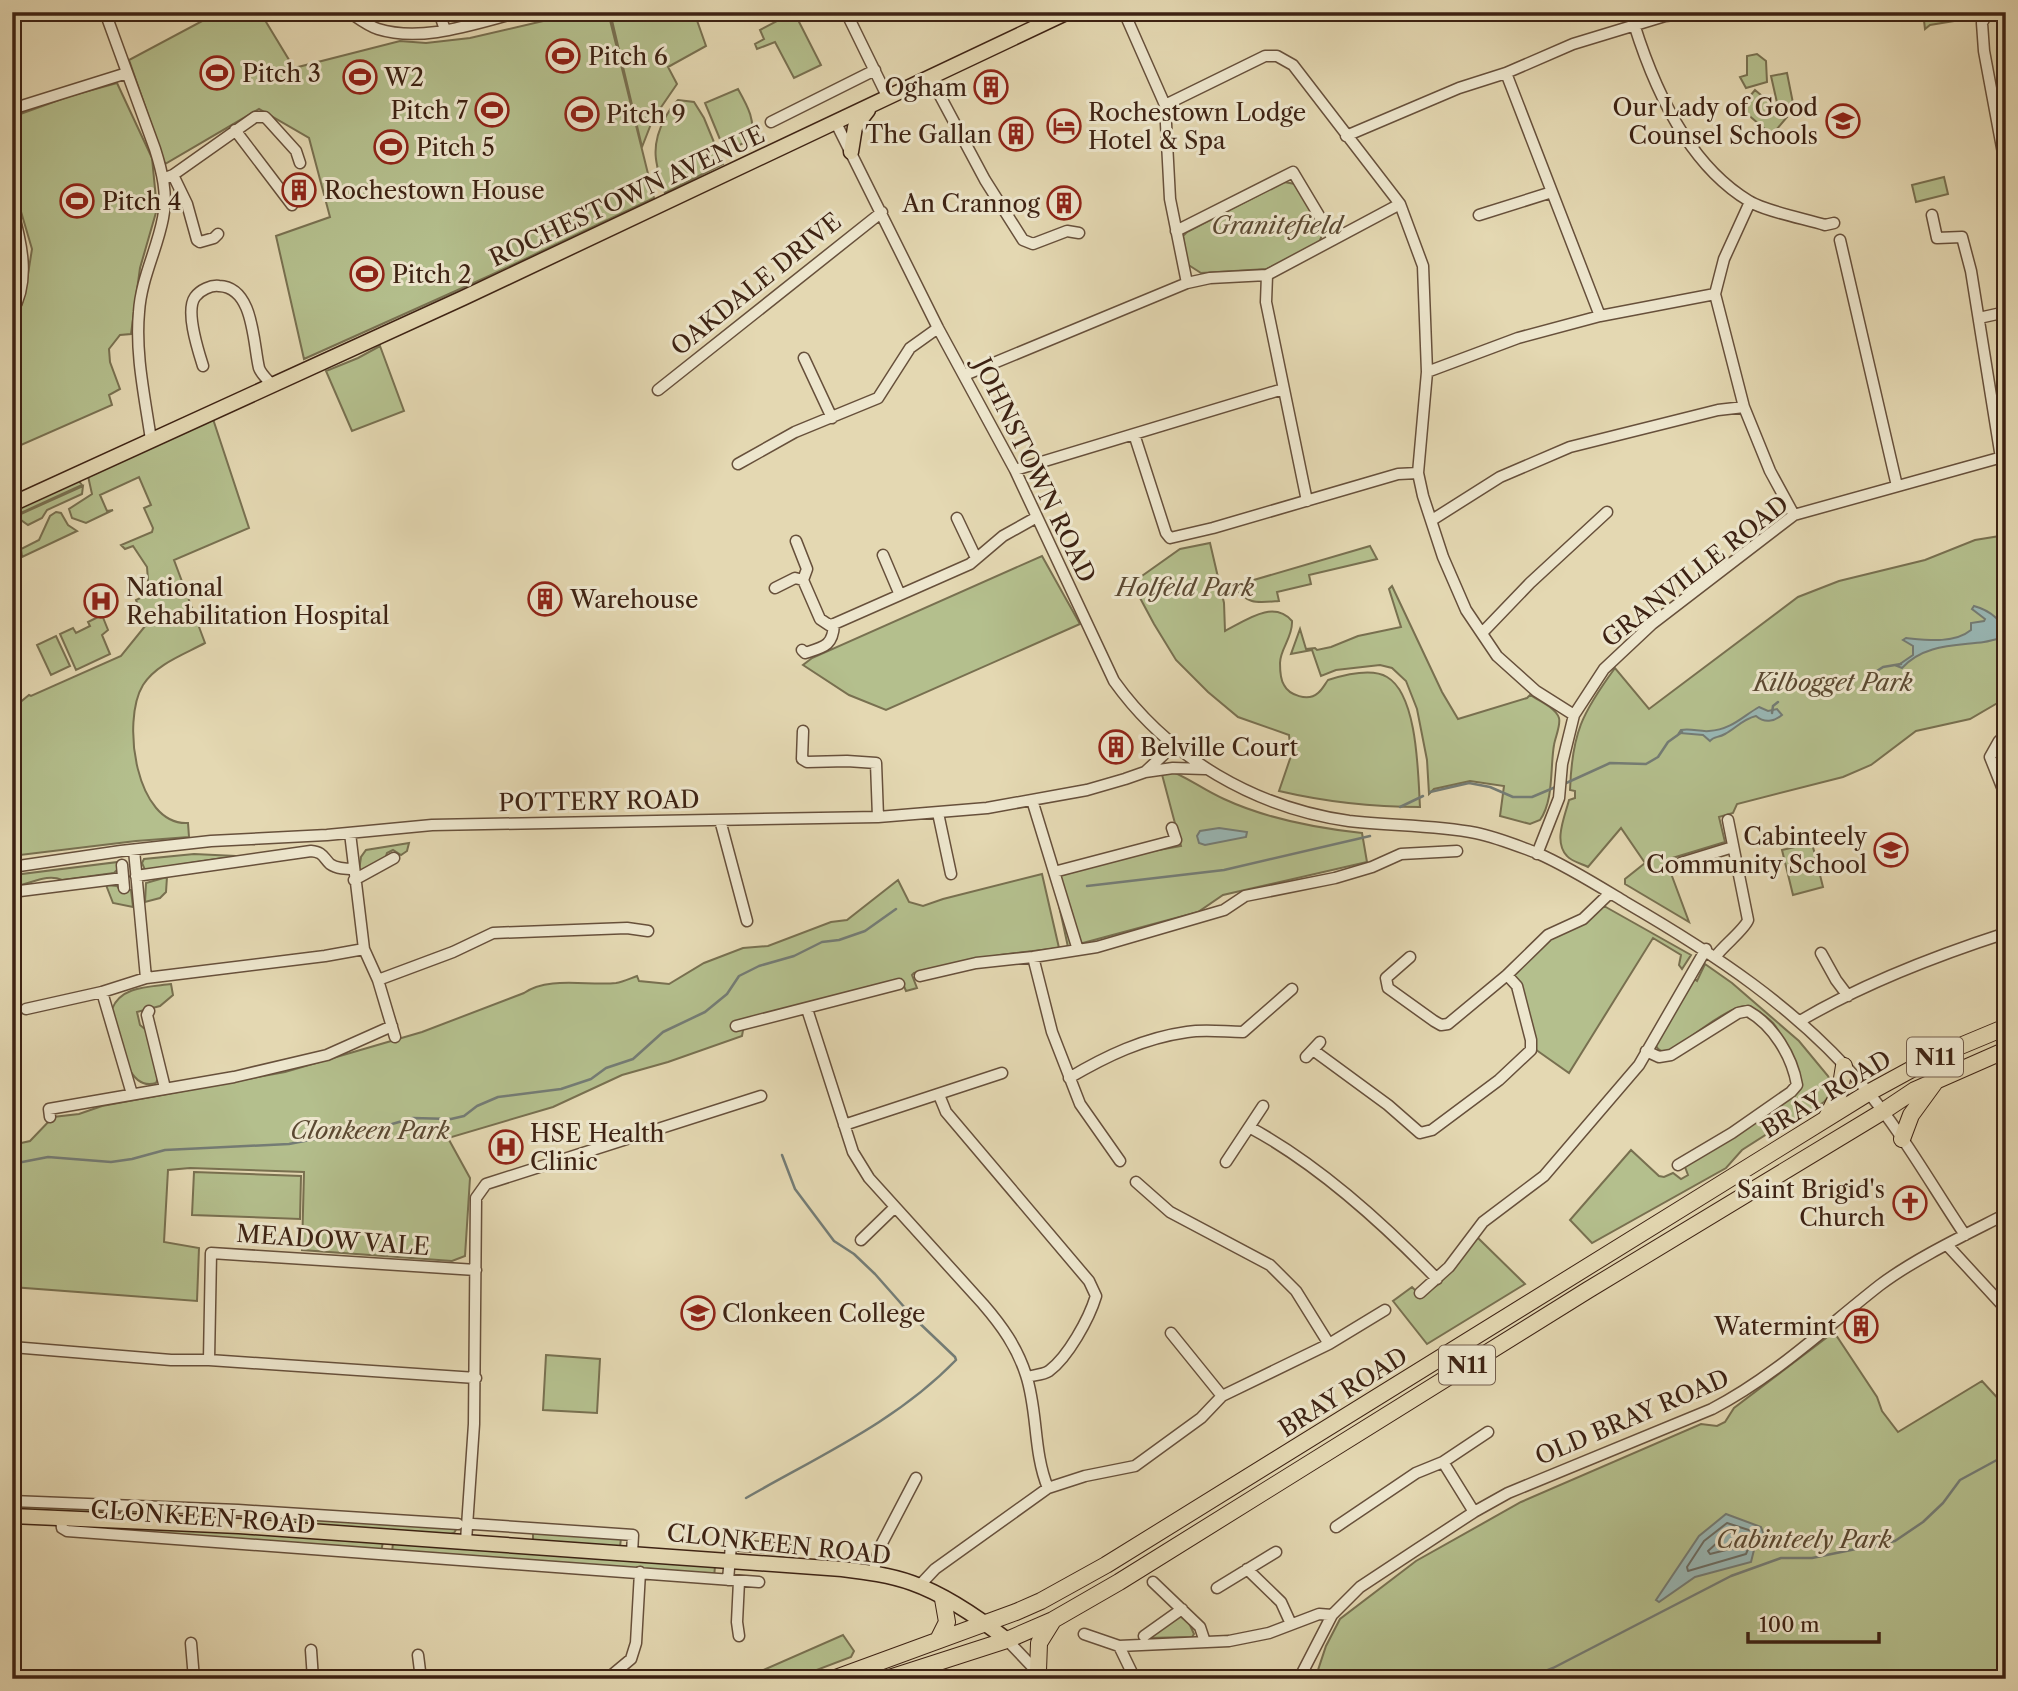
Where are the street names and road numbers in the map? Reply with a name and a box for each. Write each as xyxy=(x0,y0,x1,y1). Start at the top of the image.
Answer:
street label: ROCHESTOWN AVENUE xyxy=(485,119,769,273)
street label: OAKDALE DRIVE xyxy=(665,207,847,361)
street label: JOHNSTOWN ROAD xyxy=(966,349,1102,587)
street label: GRANVILLE ROAD xyxy=(1596,489,1794,653)
street label: POTTERY ROAD xyxy=(498,785,700,817)
road number: N11 xyxy=(1907,1038,1963,1076)
street label: BRAY ROAD xyxy=(1756,1044,1896,1144)
street label: MEADOW VALE xyxy=(235,1219,431,1261)
street label: BRAY ROAD xyxy=(1273,1341,1413,1443)
road number: N11 xyxy=(1439,1346,1495,1384)
street label: OLD BRAY ROAD xyxy=(1531,1363,1733,1471)
street label: CLONKEEN ROAD xyxy=(90,1495,316,1539)
street label: CLONKEEN ROAD xyxy=(665,1518,893,1570)

